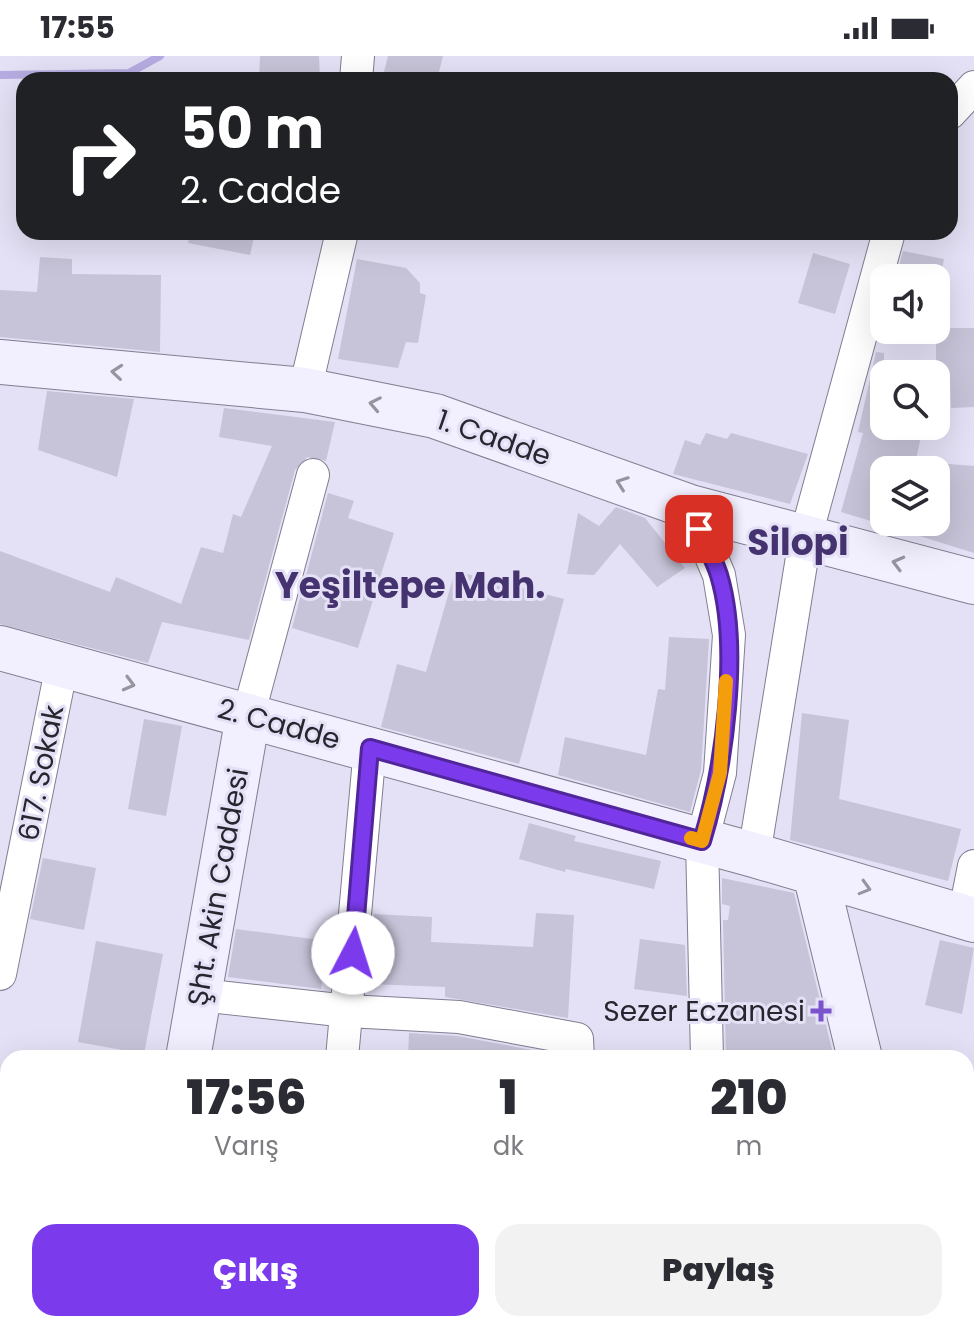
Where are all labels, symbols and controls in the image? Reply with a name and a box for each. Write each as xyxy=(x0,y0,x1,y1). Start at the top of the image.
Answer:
text: 17:55 xyxy=(40,6,115,49)
text: 50 m xyxy=(180,89,324,168)
icon: right xyxy=(48,104,152,208)
text: 2. Cadde xyxy=(180,165,341,216)
map controls xyxy=(870,264,950,536)
button: sound xyxy=(870,264,950,344)
button: search xyxy=(870,360,950,440)
one-way arrow xyxy=(110,364,123,381)
one-way arrow xyxy=(368,396,382,413)
street label: 1. Cadde xyxy=(432,400,556,476)
button: layers xyxy=(870,456,950,536)
one-way arrow xyxy=(616,476,630,492)
pin xyxy=(665,495,733,563)
icon: arrive xyxy=(677,507,721,551)
district label: Silopi xyxy=(747,517,849,568)
one-way arrow xyxy=(892,555,906,572)
district label: Yeşiltepe Mah. xyxy=(275,560,545,611)
one-way arrow xyxy=(122,674,136,691)
street label: 2. Cadde xyxy=(213,689,345,759)
street label: 617. Sokak xyxy=(9,701,73,844)
street label: Şht. Akin Caddesi xyxy=(178,765,258,1009)
one-way arrow xyxy=(858,879,872,895)
position arrow xyxy=(311,911,395,995)
place label: Sezer Eczanesi xyxy=(603,992,805,1031)
marker: Sezer Eczanesi xyxy=(812,1002,830,1020)
text: 17:56 xyxy=(186,1064,306,1131)
text: 1 xyxy=(499,1064,518,1131)
text: 210 xyxy=(710,1064,788,1131)
text: Varış xyxy=(214,1128,279,1164)
text: dk xyxy=(493,1128,524,1164)
text: m xyxy=(735,1128,762,1164)
button: Çıkış xyxy=(32,1224,479,1316)
button: Paylaş xyxy=(495,1224,942,1316)

